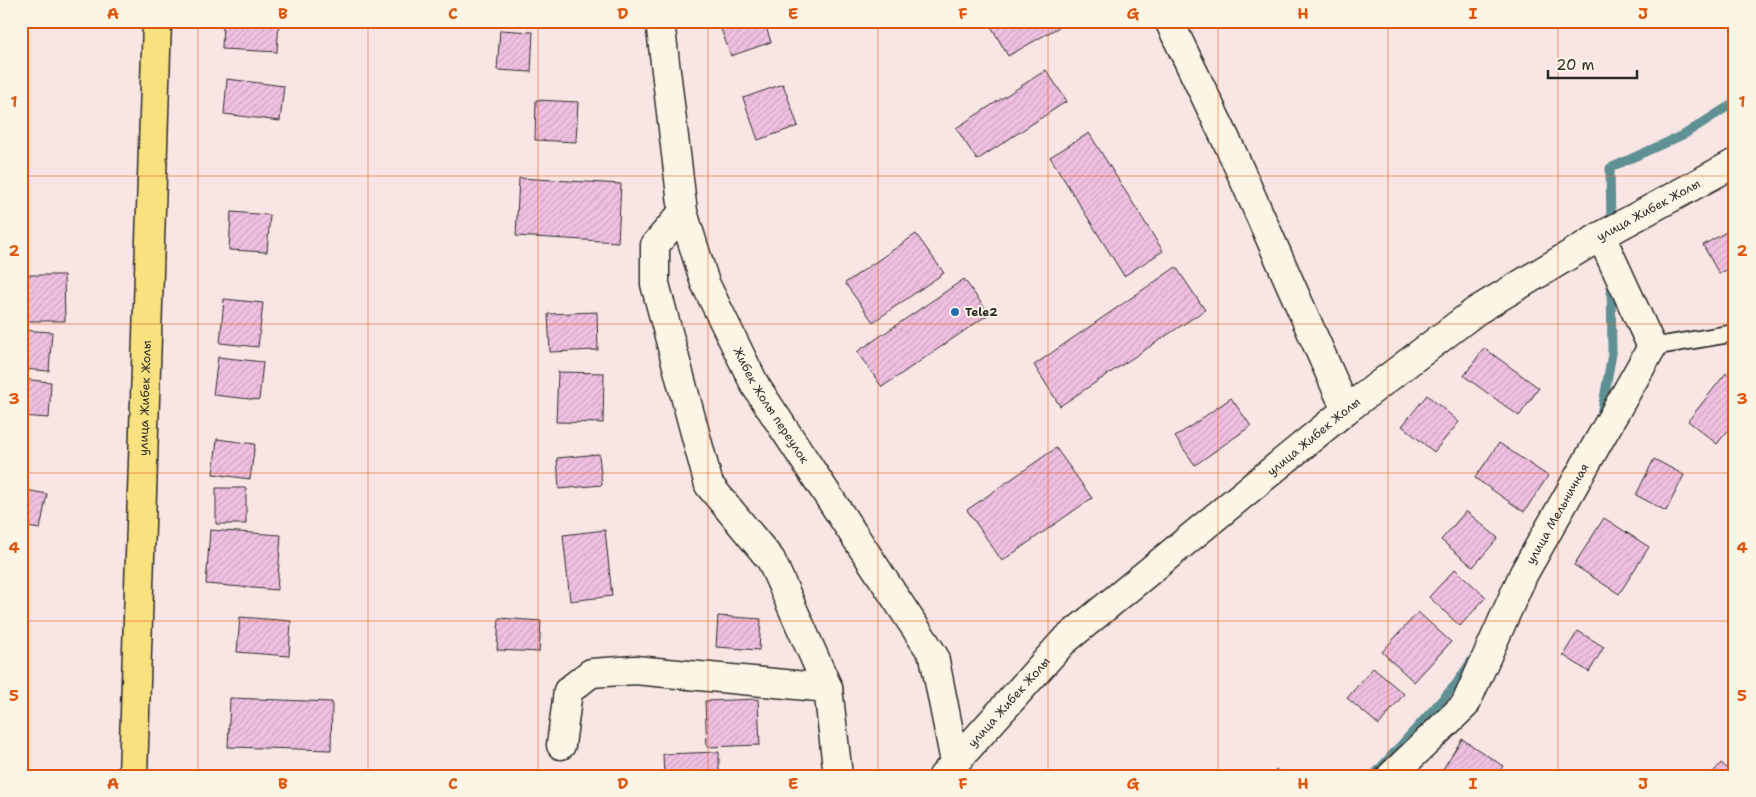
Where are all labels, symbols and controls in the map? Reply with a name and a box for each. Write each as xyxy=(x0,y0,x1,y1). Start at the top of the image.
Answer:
text: A xyxy=(107,3,119,24)
text: B xyxy=(278,3,288,24)
text: C xyxy=(448,3,458,24)
text: D xyxy=(617,3,629,24)
text: E xyxy=(788,3,798,24)
text: F xyxy=(958,3,968,24)
text: G xyxy=(1127,3,1140,24)
text: H xyxy=(1297,3,1309,24)
text: I xyxy=(1469,3,1478,24)
text: J xyxy=(1638,3,1648,24)
scale bar xyxy=(1548,48,1637,80)
text: 20 m xyxy=(1556,55,1595,75)
text: 1 xyxy=(10,91,18,112)
text: 1 xyxy=(1738,91,1746,112)
street label: улица Жибек Жолы xyxy=(1594,175,1703,245)
text: 2 xyxy=(8,240,20,261)
text: 2 xyxy=(1736,240,1748,261)
place label: Tele2 xyxy=(965,304,998,320)
marker: Tele2 xyxy=(949,306,961,318)
street label: улица Жибек Жолы xyxy=(135,340,155,456)
street label: Жибек Жолы переулок xyxy=(730,345,813,467)
text: 3 xyxy=(8,388,20,409)
text: 3 xyxy=(1736,388,1748,409)
street label: улица Жибек Жолы xyxy=(1264,394,1364,479)
street label: улица Мельничная xyxy=(1523,461,1592,567)
text: 4 xyxy=(8,537,20,558)
text: 4 xyxy=(1736,537,1748,558)
street label: улица Жибек Жолы xyxy=(965,654,1054,751)
text: 5 xyxy=(9,685,19,706)
text: 5 xyxy=(1737,685,1747,706)
text: A xyxy=(107,773,119,794)
text: B xyxy=(278,773,288,794)
text: C xyxy=(448,773,458,794)
text: D xyxy=(617,773,629,794)
text: E xyxy=(788,773,798,794)
text: F xyxy=(958,773,968,794)
text: G xyxy=(1127,773,1140,794)
text: H xyxy=(1297,773,1309,794)
text: I xyxy=(1469,773,1478,794)
text: J xyxy=(1638,773,1648,794)

